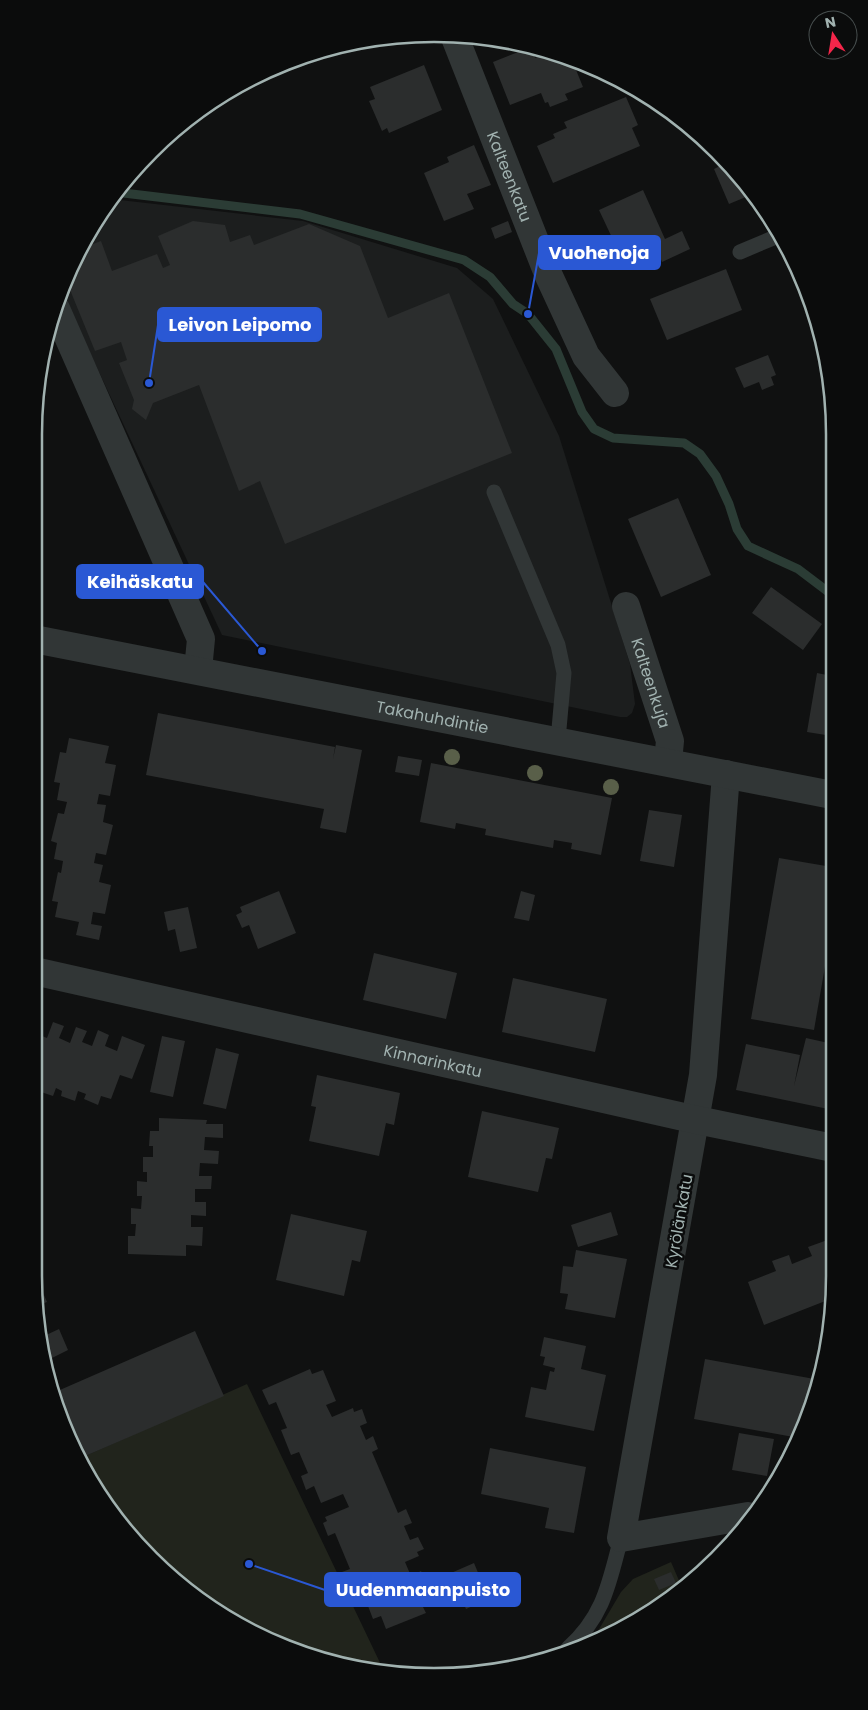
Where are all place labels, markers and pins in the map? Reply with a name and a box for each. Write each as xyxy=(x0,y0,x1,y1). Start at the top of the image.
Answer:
callout: Vuohenoja xyxy=(539,236,660,269)
callout: Leivon Leipomo xyxy=(158,308,321,341)
callout: Keihäskatu xyxy=(77,565,203,598)
callout: Uudenmaanpuisto xyxy=(325,1573,520,1606)

